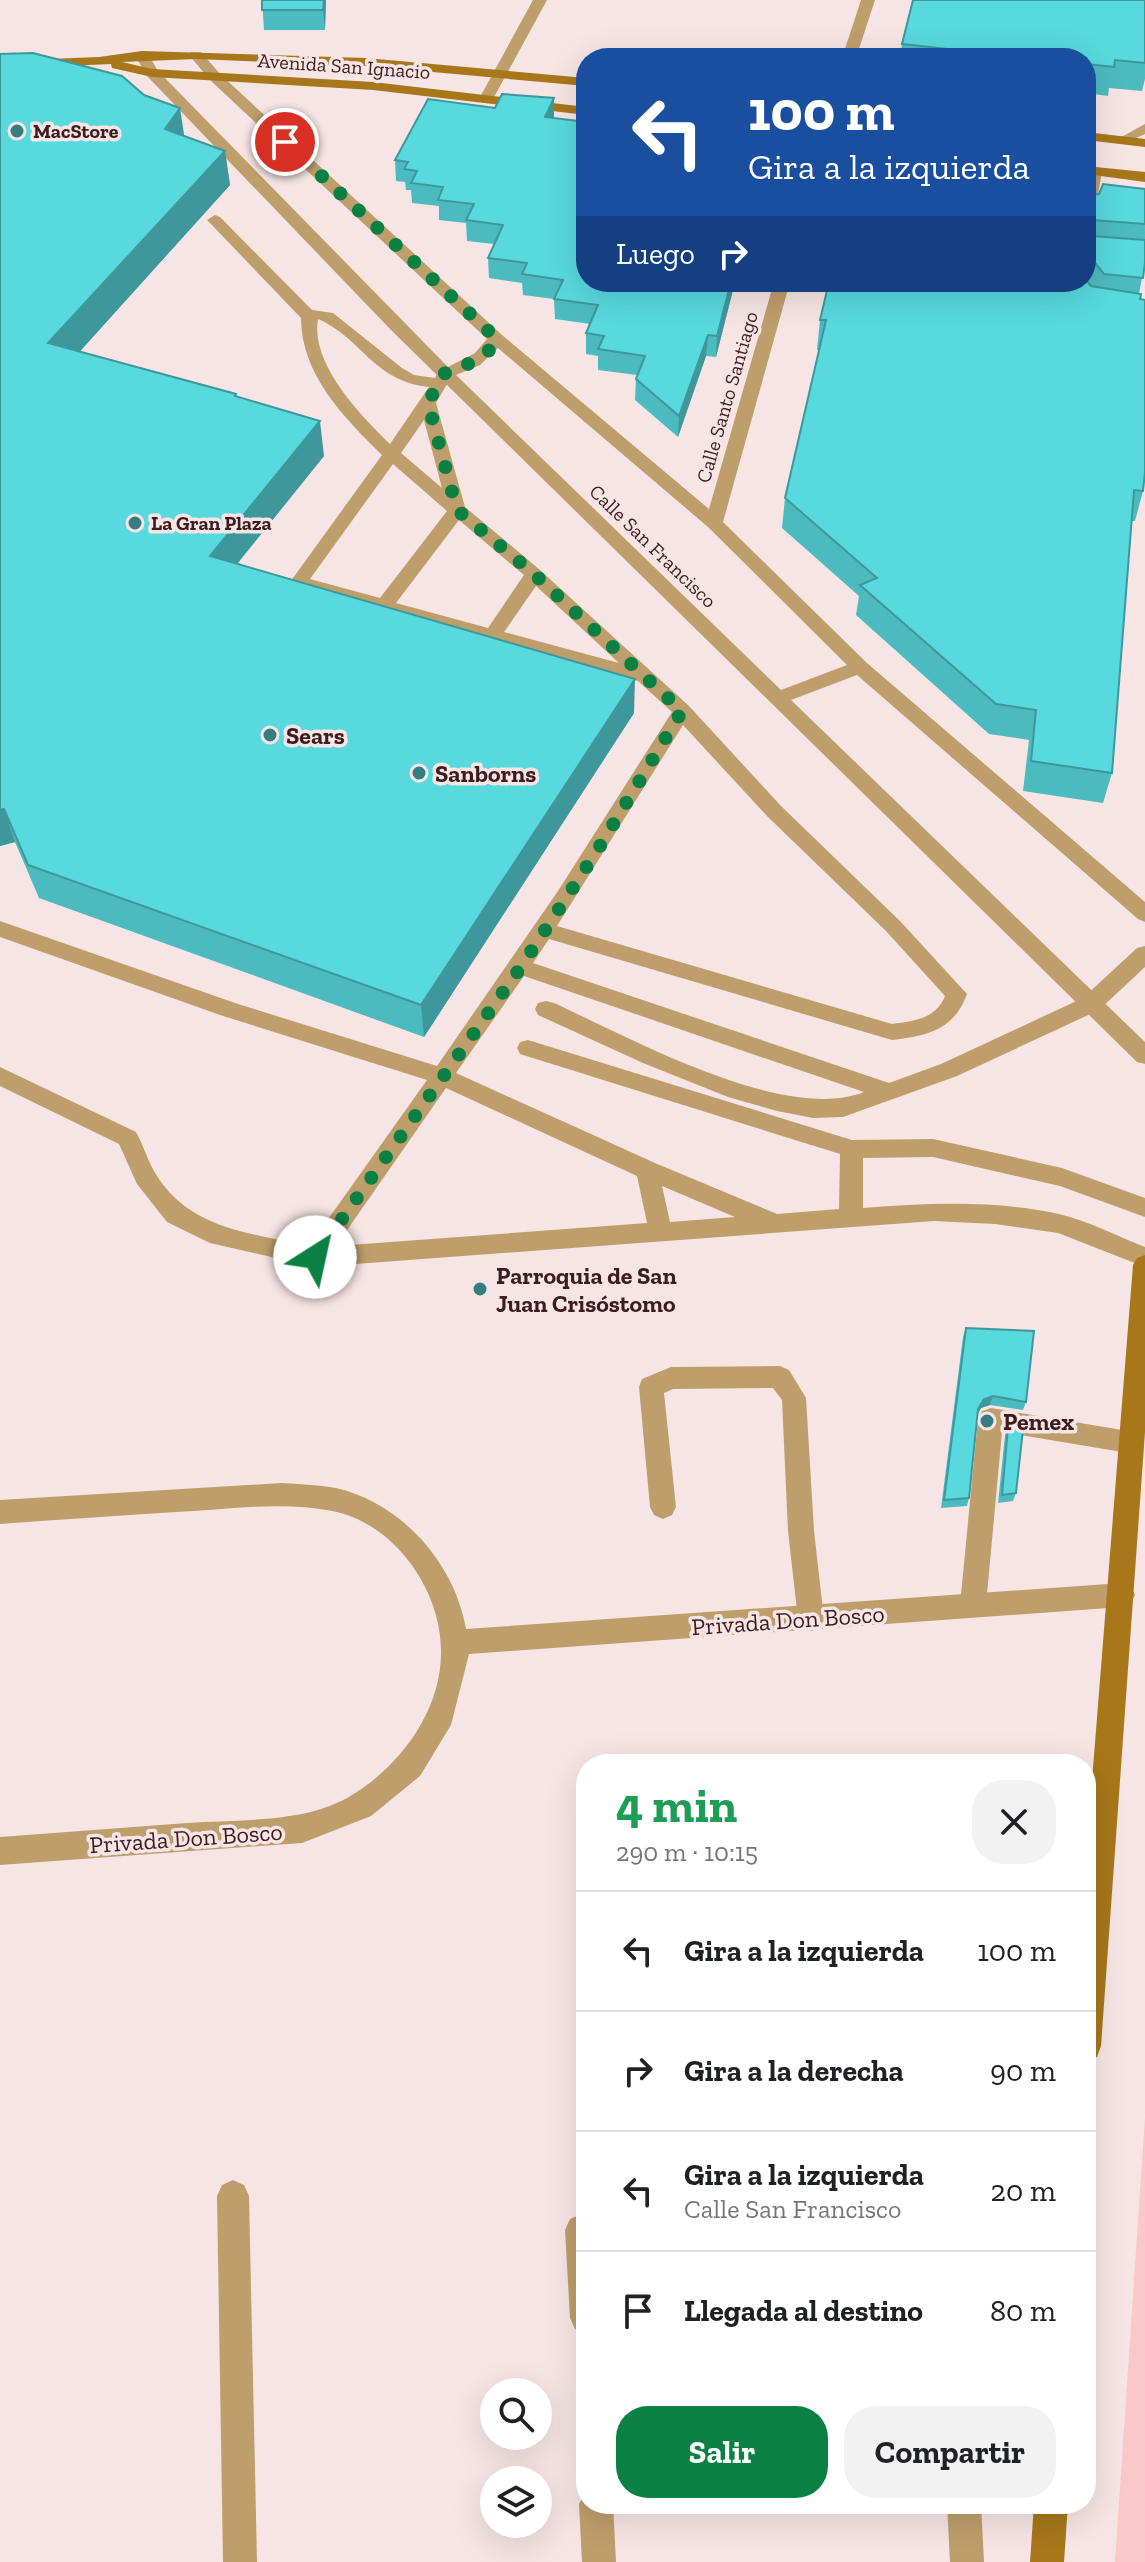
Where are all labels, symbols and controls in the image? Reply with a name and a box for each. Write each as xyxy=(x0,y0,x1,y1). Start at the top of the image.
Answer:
street label: Avenida San Ignacio xyxy=(257,48,431,84)
text: 100 m xyxy=(748,77,895,144)
icon: left xyxy=(616,80,720,184)
pin xyxy=(251,108,319,176)
place label: MacStore xyxy=(33,119,119,143)
icon: arrive xyxy=(263,120,307,164)
marker: MacStore xyxy=(8,122,26,140)
text: Gira a la izquierda xyxy=(748,145,1030,188)
icon: right xyxy=(711,232,755,276)
text: Luego xyxy=(616,236,695,272)
street label: Calle Santo Santiago xyxy=(691,309,763,485)
street label: Calle San Francisco xyxy=(585,479,721,613)
place label: La Gran Plaza xyxy=(151,511,272,535)
marker: La Gran Plaza xyxy=(126,514,144,532)
place label: Sears xyxy=(286,721,345,750)
marker: Sears xyxy=(261,726,279,744)
place label: Sanborns xyxy=(435,759,536,788)
marker: Sanborns xyxy=(410,764,428,782)
position arrow xyxy=(273,1215,357,1299)
place label: Parroquia de San Juan Crisóstomo xyxy=(496,1261,677,1318)
marker: Parroquia de San Juan Crisóstomo xyxy=(471,1280,489,1298)
place label: Pemex xyxy=(1003,1407,1074,1436)
marker: Pemex xyxy=(978,1412,996,1430)
street label: Privada Don Bosco xyxy=(690,1599,886,1641)
text: 4 min xyxy=(616,1777,737,1834)
button: close xyxy=(972,1780,1056,1864)
street label: Privada Don Bosco xyxy=(88,1817,284,1859)
text: 290 m · 10:15 xyxy=(616,1836,758,1868)
icon: left xyxy=(616,1929,660,1973)
text: Gira a la izquierda xyxy=(684,1933,924,1969)
text: 100 m xyxy=(977,1933,1056,1969)
icon: right xyxy=(616,2049,660,2093)
text: Gira a la derecha xyxy=(684,2053,904,2089)
text: 90 m xyxy=(990,2053,1056,2089)
text: Gira a la izquierda xyxy=(684,2157,924,2193)
icon: left xyxy=(616,2169,660,2213)
text: 20 m xyxy=(991,2173,1056,2209)
text: Calle San Francisco xyxy=(684,2193,901,2225)
icon: arrive xyxy=(616,2289,660,2333)
text: Llegada al destino xyxy=(684,2293,923,2329)
text: 80 m xyxy=(990,2293,1056,2329)
map controls xyxy=(480,2378,552,2538)
button: search xyxy=(480,2378,552,2450)
button: Salir xyxy=(616,2406,828,2498)
button: Compartir xyxy=(844,2406,1056,2498)
button: layers xyxy=(480,2466,552,2538)

